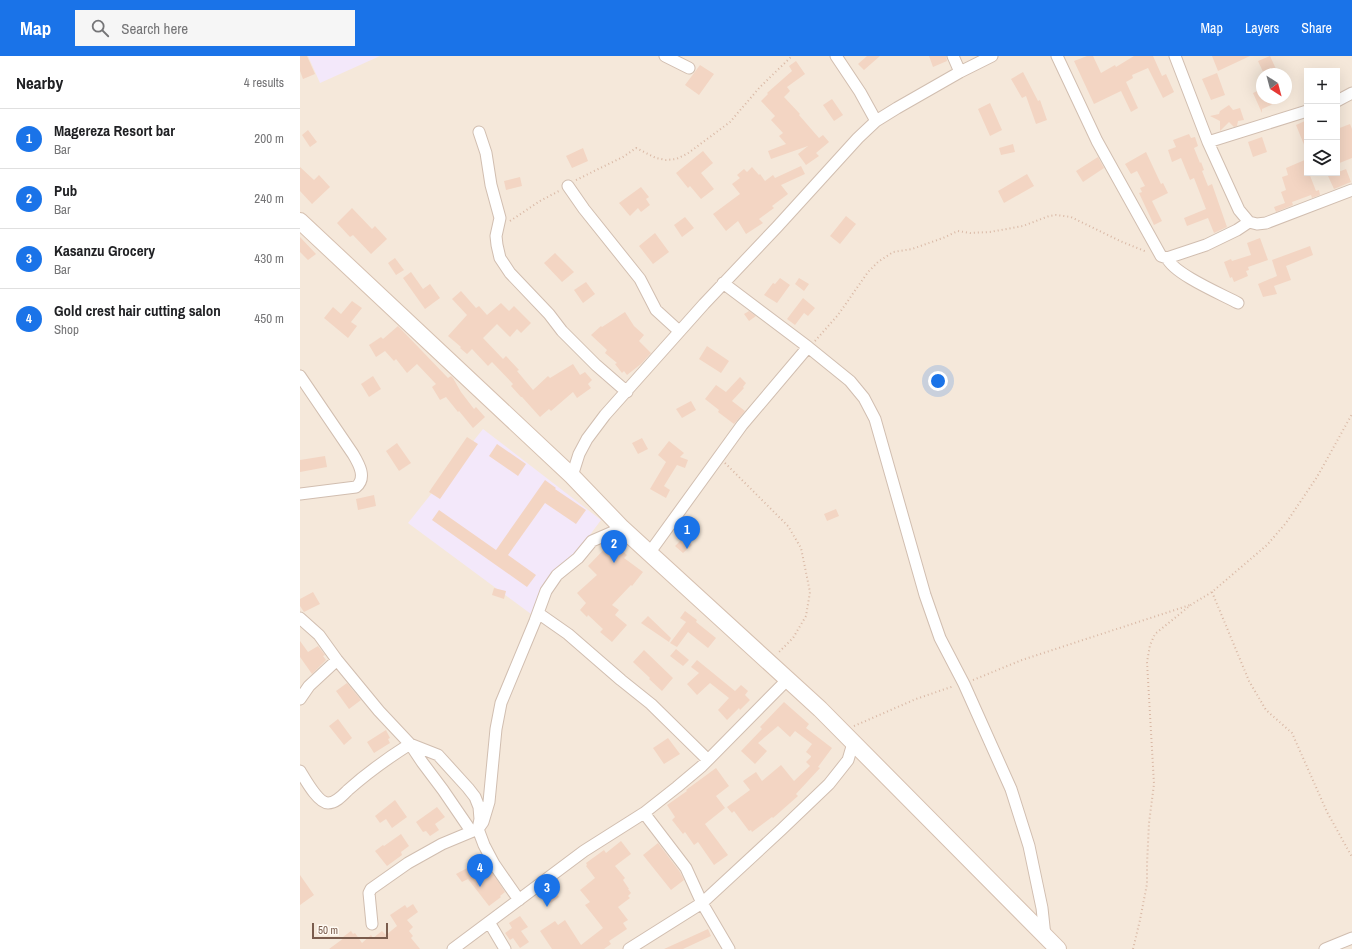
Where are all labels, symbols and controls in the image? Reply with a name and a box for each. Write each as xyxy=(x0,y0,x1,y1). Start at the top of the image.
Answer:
search box xyxy=(75,10,355,46)
text: Map xyxy=(20,15,51,41)
icon: search xyxy=(89,17,111,39)
text: Search here xyxy=(121,18,188,39)
text: Map xyxy=(1201,19,1223,37)
text: Layers xyxy=(1245,19,1279,37)
text: Share xyxy=(1301,19,1332,37)
north arrow xyxy=(1256,68,1292,104)
map controls xyxy=(1304,68,1340,176)
button: + xyxy=(1304,68,1340,104)
text: Nearby xyxy=(16,71,63,94)
text: 4 results xyxy=(244,74,284,91)
button: − xyxy=(1304,104,1340,140)
text: Magereza Resort bar xyxy=(54,120,175,141)
text: 1 xyxy=(26,130,32,147)
text: 200 m xyxy=(254,130,284,147)
button: layers xyxy=(1304,140,1340,176)
text: Bar xyxy=(54,141,71,158)
text: Pub xyxy=(54,180,77,201)
text: 2 xyxy=(26,190,32,207)
text: 240 m xyxy=(254,190,284,207)
text: Bar xyxy=(54,201,71,218)
text: Kasanzu Grocery xyxy=(54,240,155,261)
text: 3 xyxy=(26,250,32,267)
text: 430 m xyxy=(254,250,284,267)
text: Bar xyxy=(54,261,71,278)
text: Gold crest hair cutting salon xyxy=(54,300,221,321)
text: 4 xyxy=(26,310,32,327)
text: 450 m xyxy=(254,310,284,327)
text: Shop xyxy=(54,321,79,338)
your location xyxy=(928,371,948,391)
pin: 1 xyxy=(674,516,700,549)
pin: 2 xyxy=(601,530,627,563)
pin: 4 xyxy=(467,854,493,887)
pin: 3 xyxy=(534,874,560,907)
scale bar xyxy=(312,921,388,940)
text: 50 m xyxy=(318,923,338,937)

